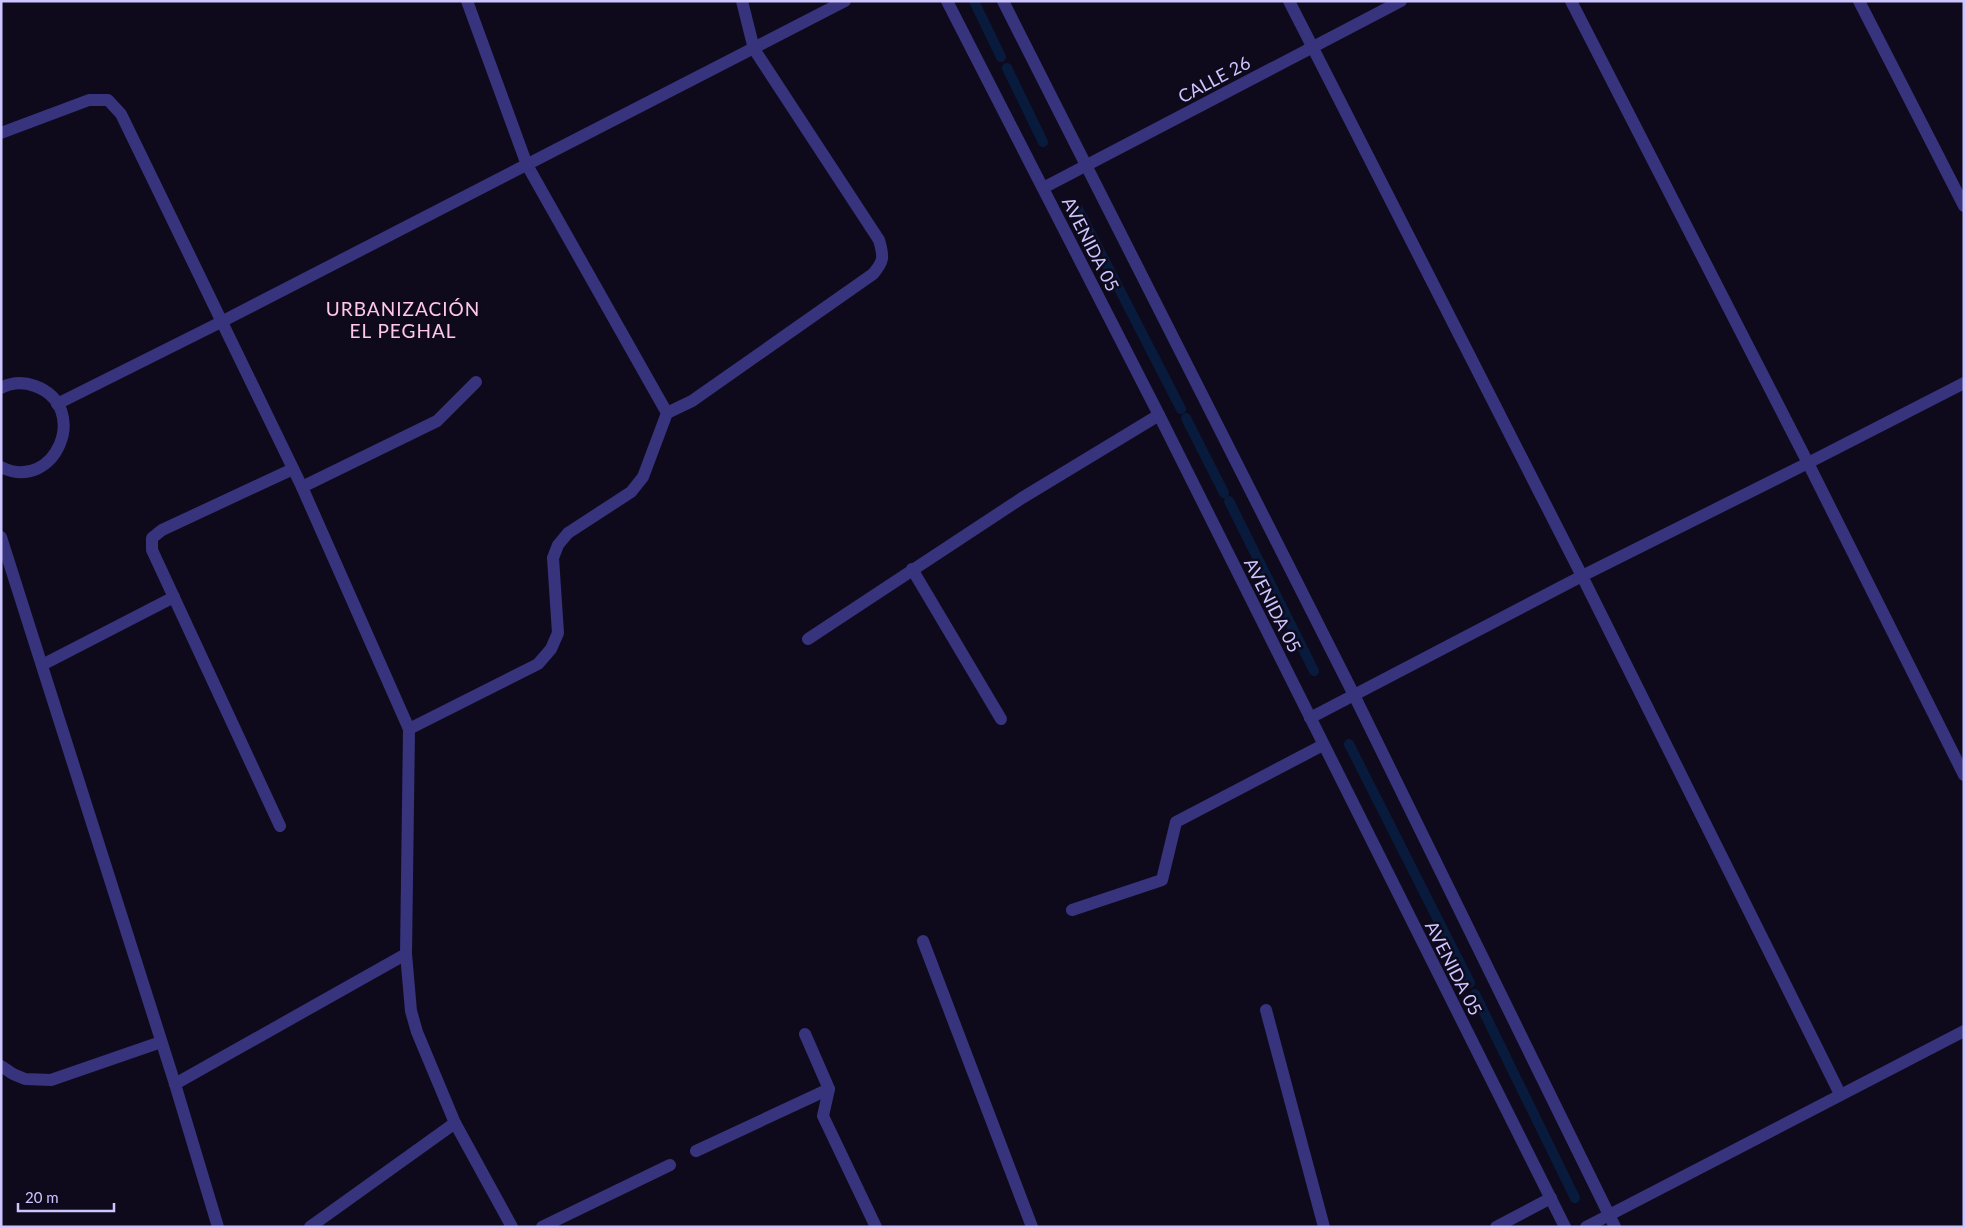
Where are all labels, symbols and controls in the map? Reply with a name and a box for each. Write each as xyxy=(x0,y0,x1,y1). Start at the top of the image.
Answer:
street label: CALLE 26 xyxy=(1174,51,1254,107)
street label: AVENIDA 05 xyxy=(1058,193,1124,295)
district label: URBANIZACIÓN EL PEGHAL xyxy=(326,297,480,342)
street label: AVENIDA 05 xyxy=(1240,554,1306,656)
street label: AVENIDA 05 xyxy=(1421,917,1487,1019)
scale bar xyxy=(18,1180,114,1212)
text: 20 m xyxy=(25,1188,59,1206)

